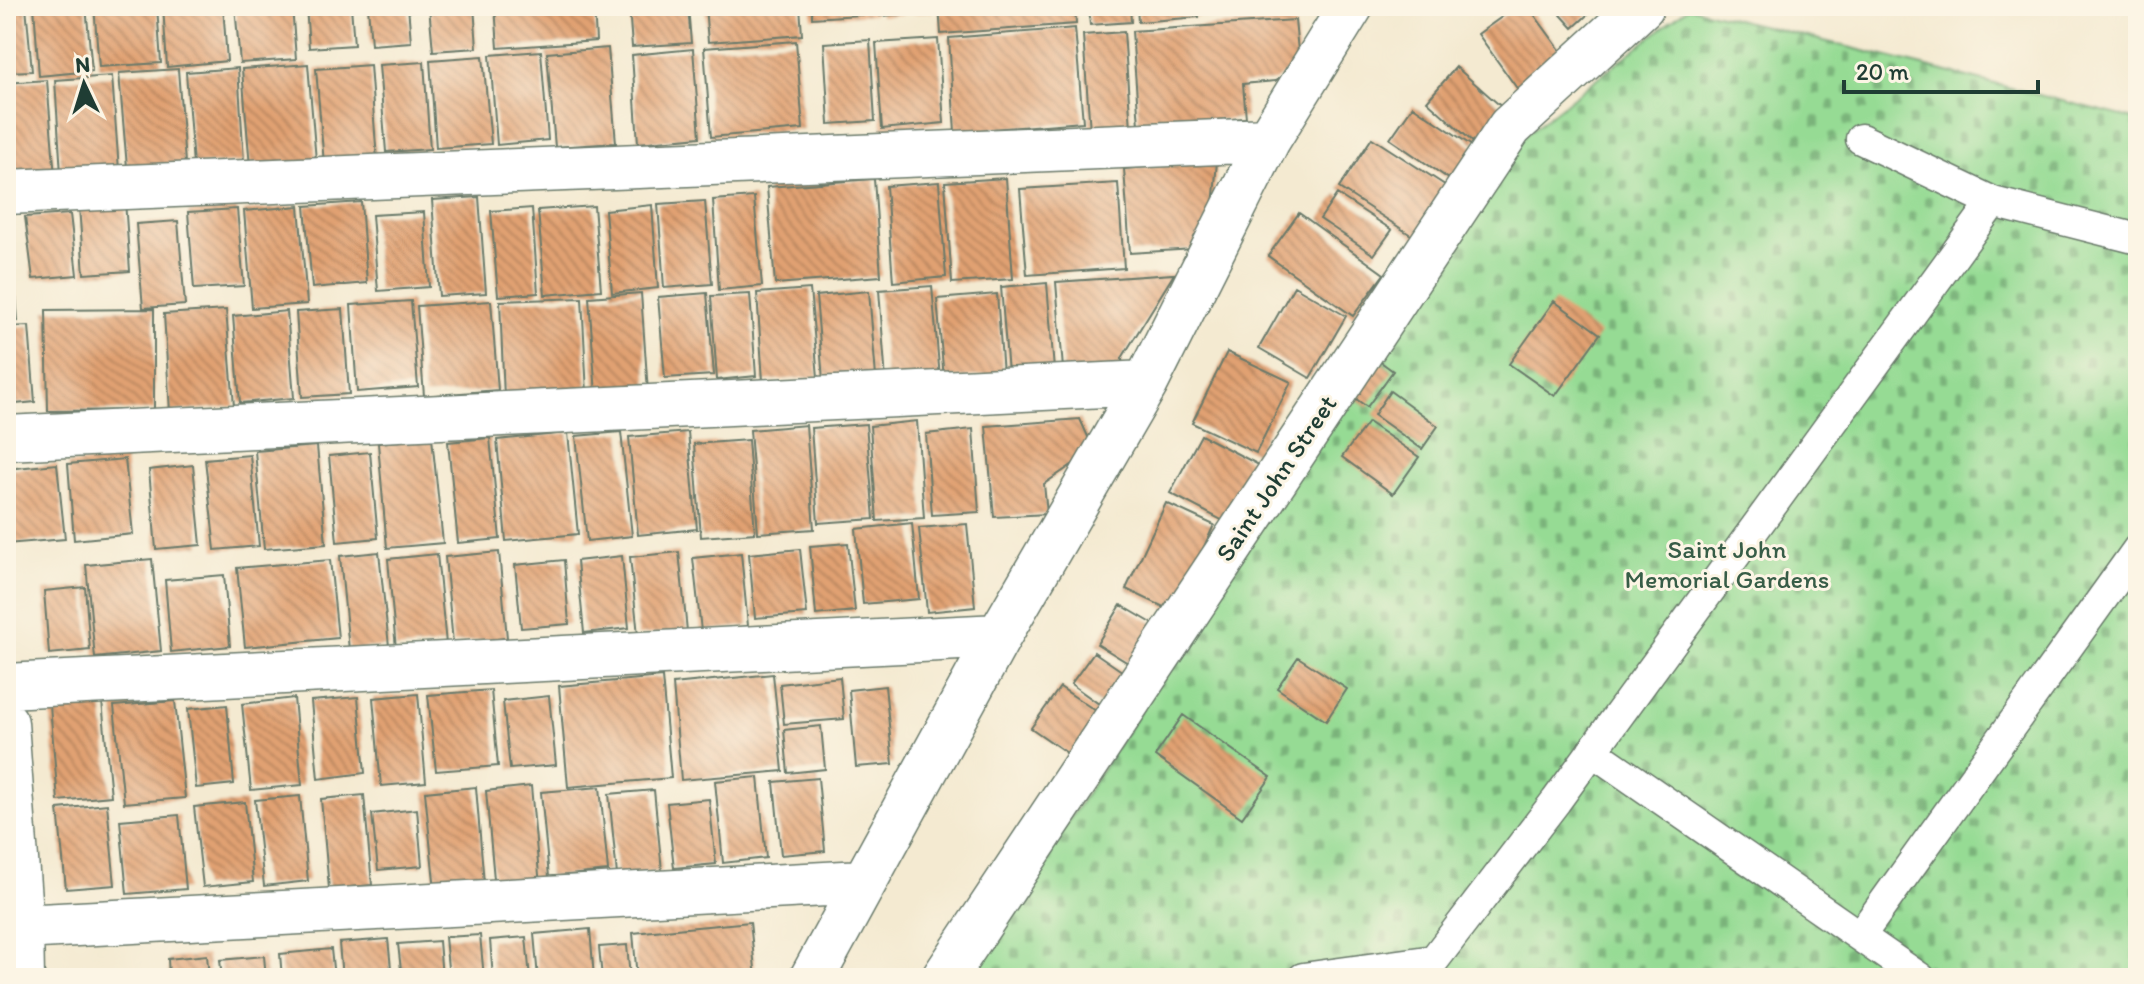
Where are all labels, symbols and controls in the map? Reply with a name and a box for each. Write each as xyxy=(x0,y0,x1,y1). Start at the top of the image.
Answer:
north arrow xyxy=(44,44,124,124)
scale bar xyxy=(1844,44,2038,94)
text: N xyxy=(74,51,91,79)
text: 20 m xyxy=(1856,57,1909,86)
street label: Saint John Street xyxy=(1209,389,1344,567)
park label: Saint John Memorial Gardens xyxy=(1625,533,1829,595)

